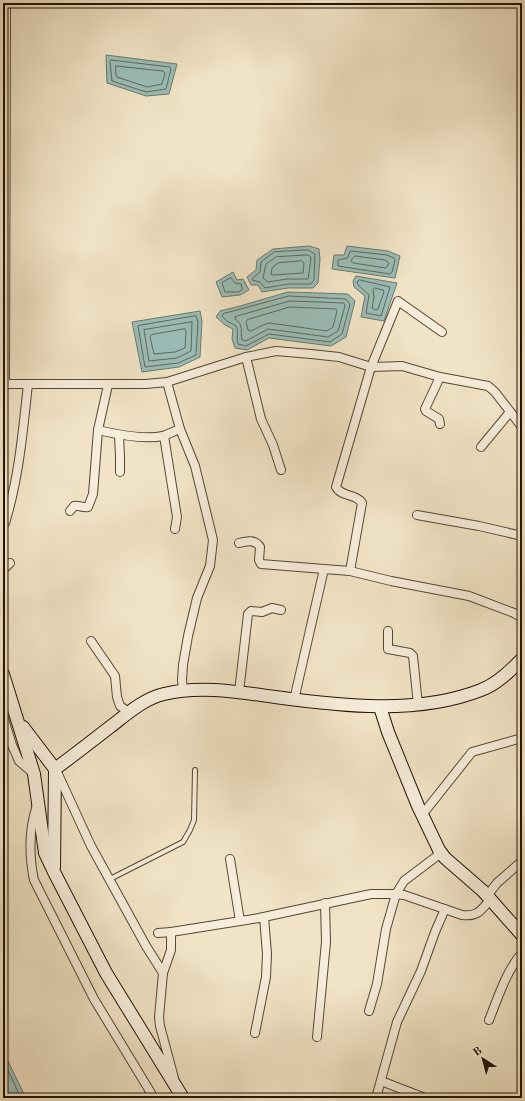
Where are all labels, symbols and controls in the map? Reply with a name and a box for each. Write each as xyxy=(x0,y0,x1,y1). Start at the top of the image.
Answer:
north arrow xyxy=(463,1039,503,1079)
text: B xyxy=(472,1045,485,1059)

